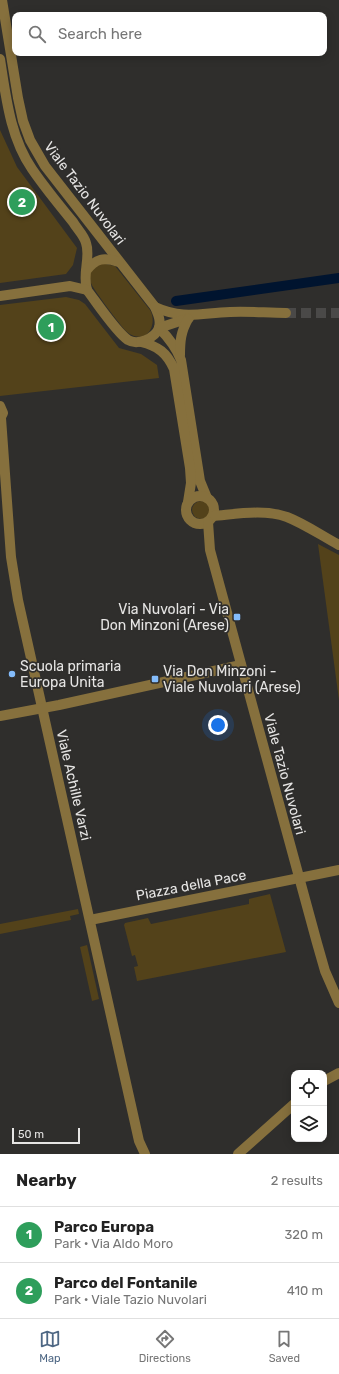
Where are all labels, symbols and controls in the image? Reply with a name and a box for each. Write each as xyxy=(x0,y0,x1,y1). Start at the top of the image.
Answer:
search box xyxy=(12,12,327,56)
icon: search xyxy=(26,23,48,45)
text: Search here xyxy=(58,25,142,43)
street label: Viale Tazio Nuvolari xyxy=(40,138,129,248)
pin: 2 xyxy=(9,187,35,217)
pin: 1 xyxy=(38,312,64,342)
place label: Via Nuvolari - Via Don Minzoni (Arese) xyxy=(100,601,229,634)
marker: Via Nuvolari - Via Don Minzoni (Arese) xyxy=(232,612,242,622)
place label: Scuola primaria Europa Unita xyxy=(20,658,121,691)
place label: Via Don Minzoni - Viale Nuvolari (Arese) xyxy=(163,663,301,696)
marker: Scuola primaria Europa Unita xyxy=(7,669,17,679)
marker: Via Don Minzoni - Viale Nuvolari (Arese) xyxy=(150,674,160,684)
street label: Viale Tazio Nuvolari xyxy=(260,712,309,837)
your location xyxy=(208,715,228,735)
street label: Viale Achille Varzi xyxy=(53,728,95,842)
street label: Piazza della Pace xyxy=(135,866,248,905)
map controls xyxy=(291,1070,327,1142)
button: locate xyxy=(291,1070,327,1106)
button: layers xyxy=(291,1106,327,1142)
scale bar xyxy=(12,1126,80,1145)
text: 50 m xyxy=(18,1128,44,1141)
text: Nearby xyxy=(16,1170,77,1190)
text: 2 results xyxy=(271,1173,323,1188)
text: Parco Europa xyxy=(54,1218,154,1236)
text: 1 xyxy=(26,1227,32,1242)
text: 320 m xyxy=(285,1227,323,1242)
text: Park · Via Aldo Moro xyxy=(54,1236,173,1251)
text: Parco del Fontanile xyxy=(54,1274,197,1292)
text: 2 xyxy=(25,1283,33,1298)
text: 410 m xyxy=(287,1283,323,1298)
text: Park · Viale Tazio Nuvolari xyxy=(54,1292,207,1307)
tab: Map xyxy=(39,1328,61,1365)
tab: Directions xyxy=(139,1328,191,1365)
tab: Saved xyxy=(269,1328,300,1365)

